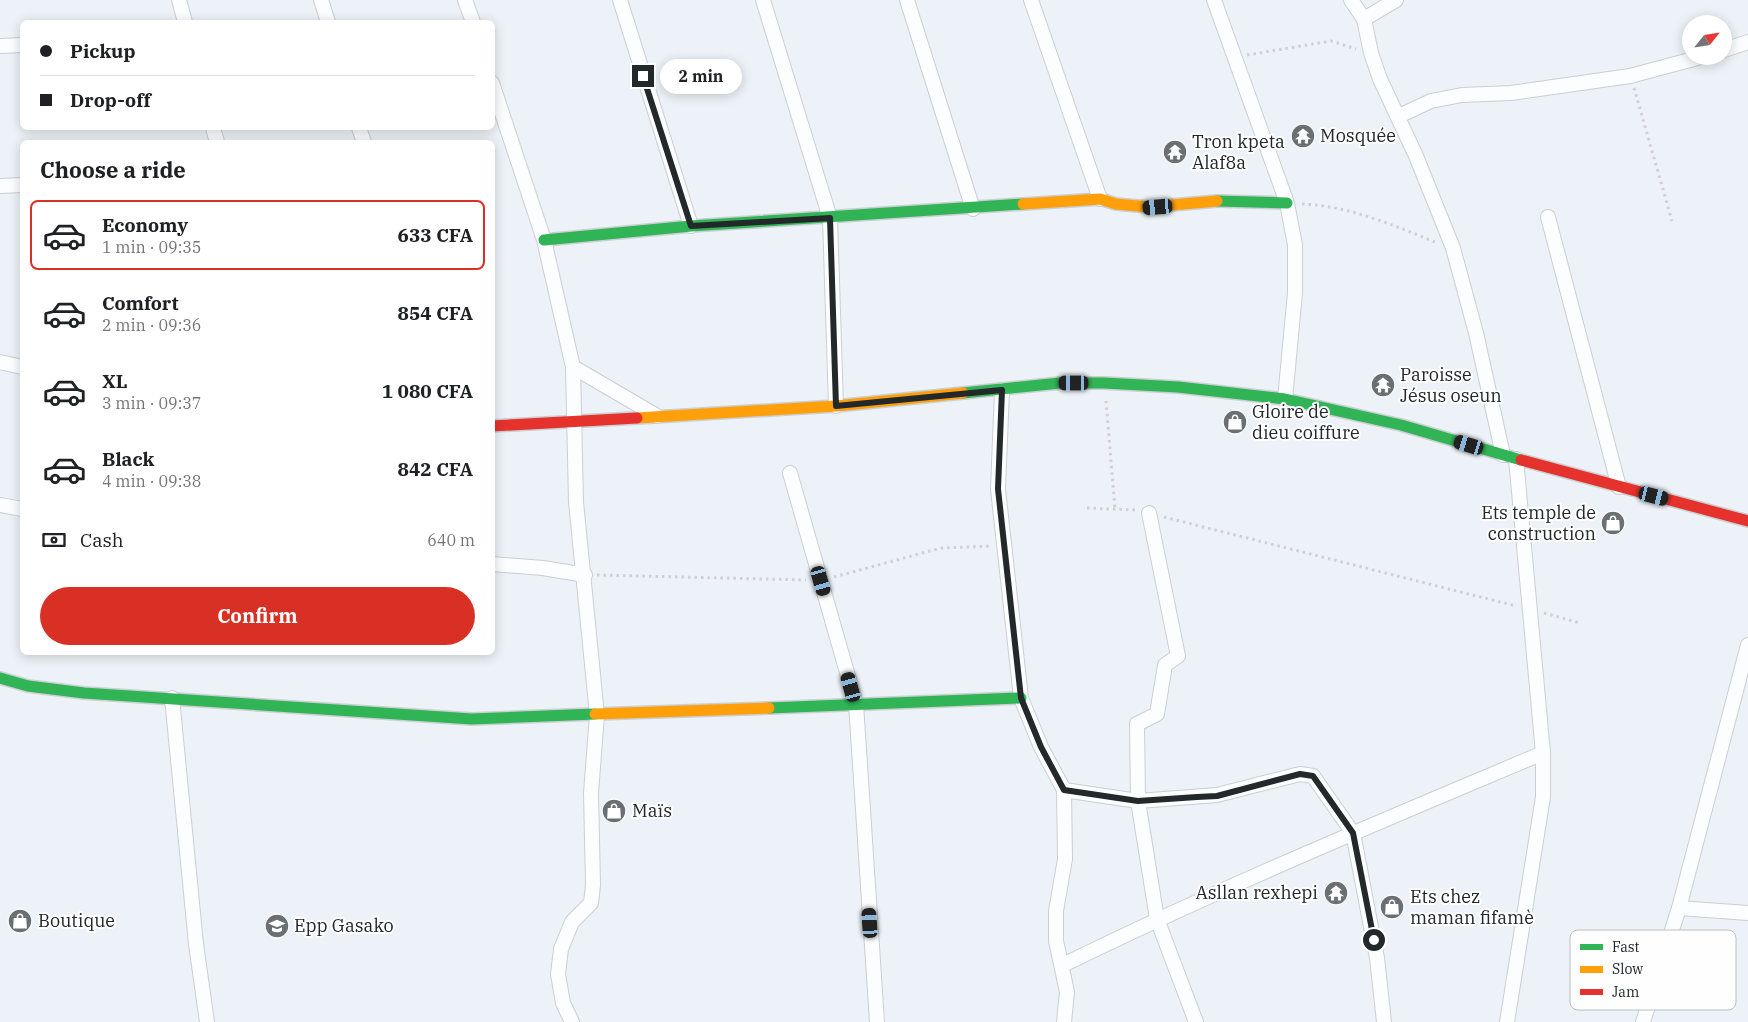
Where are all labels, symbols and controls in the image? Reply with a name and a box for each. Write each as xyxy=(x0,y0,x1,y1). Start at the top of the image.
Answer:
north arrow xyxy=(1682,15,1732,65)
map controls xyxy=(1682,15,1732,65)
text: Pickup xyxy=(70,39,135,63)
callout: 2 min xyxy=(660,58,743,94)
route end xyxy=(632,65,654,87)
text: 2 min xyxy=(679,66,723,86)
text: Drop-off xyxy=(70,88,151,112)
temple icon: Mosquée xyxy=(1290,123,1316,149)
place label: Mosquée xyxy=(1320,124,1396,147)
place label: Tron kpeta Alaf8a xyxy=(1192,130,1285,174)
temple icon: Tron kpeta Alaf8a xyxy=(1162,139,1188,165)
text: Choose a ride xyxy=(40,155,186,184)
car xyxy=(1142,198,1173,216)
icon: car xyxy=(42,213,87,258)
text: Economy xyxy=(102,213,188,237)
text: 633 CFA xyxy=(398,223,473,247)
text: 1 min · 09:35 xyxy=(102,237,201,257)
icon: car xyxy=(42,291,87,336)
text: Comfort xyxy=(102,291,179,315)
text: 854 CFA xyxy=(398,301,473,325)
text: 2 min · 09:36 xyxy=(102,315,201,335)
place label: Paroisse Jésus oseun xyxy=(1400,363,1502,407)
icon: car xyxy=(42,369,87,414)
text: XL xyxy=(102,369,128,393)
temple icon: Paroisse Jésus oseun xyxy=(1370,372,1396,398)
car xyxy=(1059,376,1089,391)
text: 1 080 CFA xyxy=(382,379,473,403)
text: 3 min · 09:37 xyxy=(102,393,201,413)
place label: Gloire de dieu coiffure xyxy=(1252,400,1360,444)
shop icon: Gloire de dieu coiffure xyxy=(1222,409,1248,435)
car xyxy=(1452,433,1485,457)
icon: car xyxy=(42,447,87,492)
text: Black xyxy=(102,447,154,471)
text: 842 CFA xyxy=(398,457,473,481)
text: 4 min · 09:38 xyxy=(102,471,201,491)
car xyxy=(1637,485,1670,507)
place label: Ets temple de construction xyxy=(1481,501,1596,545)
shop icon: Ets temple de construction xyxy=(1600,510,1626,536)
icon: cash xyxy=(40,526,68,554)
text: Cash xyxy=(80,528,124,552)
text: 640 m xyxy=(427,530,475,550)
car xyxy=(809,565,832,597)
button: Confirm xyxy=(40,587,475,645)
car xyxy=(839,671,862,703)
shop icon: Maïs xyxy=(601,798,627,824)
place label: Maïs xyxy=(632,799,672,822)
temple icon: Asllan rexhepi xyxy=(1323,880,1349,906)
place label: Asllan rexhepi xyxy=(1195,881,1318,904)
place label: Ets chez maman fifamè xyxy=(1410,885,1534,929)
shop icon: Ets chez maman fifamè xyxy=(1379,894,1405,920)
shop icon: Boutique xyxy=(7,908,33,934)
car xyxy=(861,908,878,938)
place label: Boutique xyxy=(38,909,115,932)
school or university icon: Epp Gasako xyxy=(264,913,290,939)
place label: Epp Gasako xyxy=(294,914,394,937)
route start xyxy=(1363,929,1385,951)
legend xyxy=(1570,930,1736,1010)
text: Fast xyxy=(1612,938,1640,956)
text: Slow xyxy=(1612,960,1643,978)
text: Jam xyxy=(1612,983,1639,1001)

